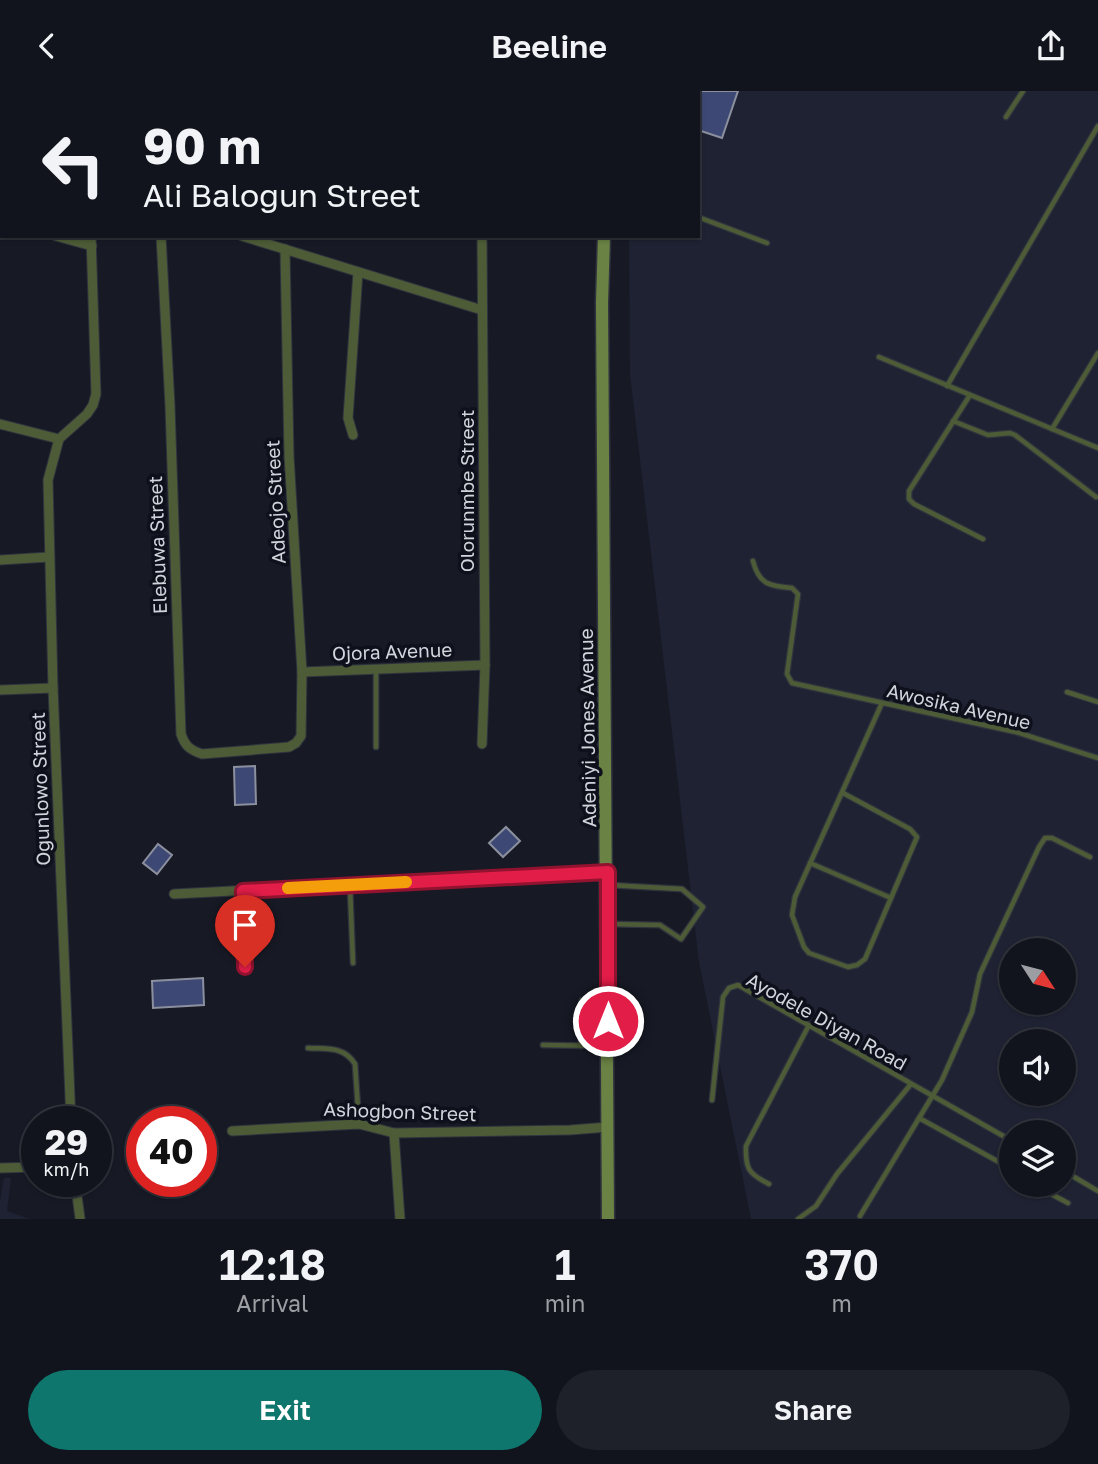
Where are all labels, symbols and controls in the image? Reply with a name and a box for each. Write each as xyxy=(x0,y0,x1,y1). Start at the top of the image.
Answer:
icon: back xyxy=(28,27,66,65)
text: Beeline xyxy=(491,27,607,65)
icon: share xyxy=(1032,27,1070,65)
text: 90 m xyxy=(143,116,261,175)
icon: left xyxy=(28,119,119,210)
text: Ali Balogun Street xyxy=(143,176,421,214)
street label: Olorunmbe Street xyxy=(455,410,478,572)
street label: Adeojo Street xyxy=(260,439,290,565)
street label: Elebuwa Street xyxy=(143,475,171,615)
street label: Adeniyi Jones Avenue xyxy=(574,628,600,828)
street label: Ojora Avenue xyxy=(331,637,453,665)
street label: Awosika Avenue xyxy=(885,678,1033,734)
street label: Ogunlowo Street xyxy=(26,712,54,866)
pin xyxy=(215,895,275,967)
icon: arrive xyxy=(226,906,264,944)
north arrow xyxy=(999,938,1076,1015)
map controls xyxy=(999,938,1076,1197)
street label: Ayodele Diyan Road xyxy=(743,967,911,1075)
position arrow xyxy=(571,984,645,1058)
button: sound xyxy=(999,1029,1076,1106)
street label: Ashogbon Street xyxy=(323,1097,477,1125)
speed limit sign: 40 xyxy=(126,1106,217,1197)
button: layers xyxy=(999,1120,1076,1197)
text: 29 xyxy=(45,1121,88,1163)
text: km/h xyxy=(44,1158,89,1180)
text: 12:18 xyxy=(219,1239,326,1289)
text: 1 xyxy=(554,1239,576,1289)
text: 370 xyxy=(804,1239,879,1289)
text: Arrival xyxy=(236,1289,308,1317)
text: min xyxy=(545,1289,585,1317)
text: m xyxy=(832,1289,852,1317)
button: Exit xyxy=(28,1370,542,1450)
button: Share xyxy=(556,1370,1070,1450)

